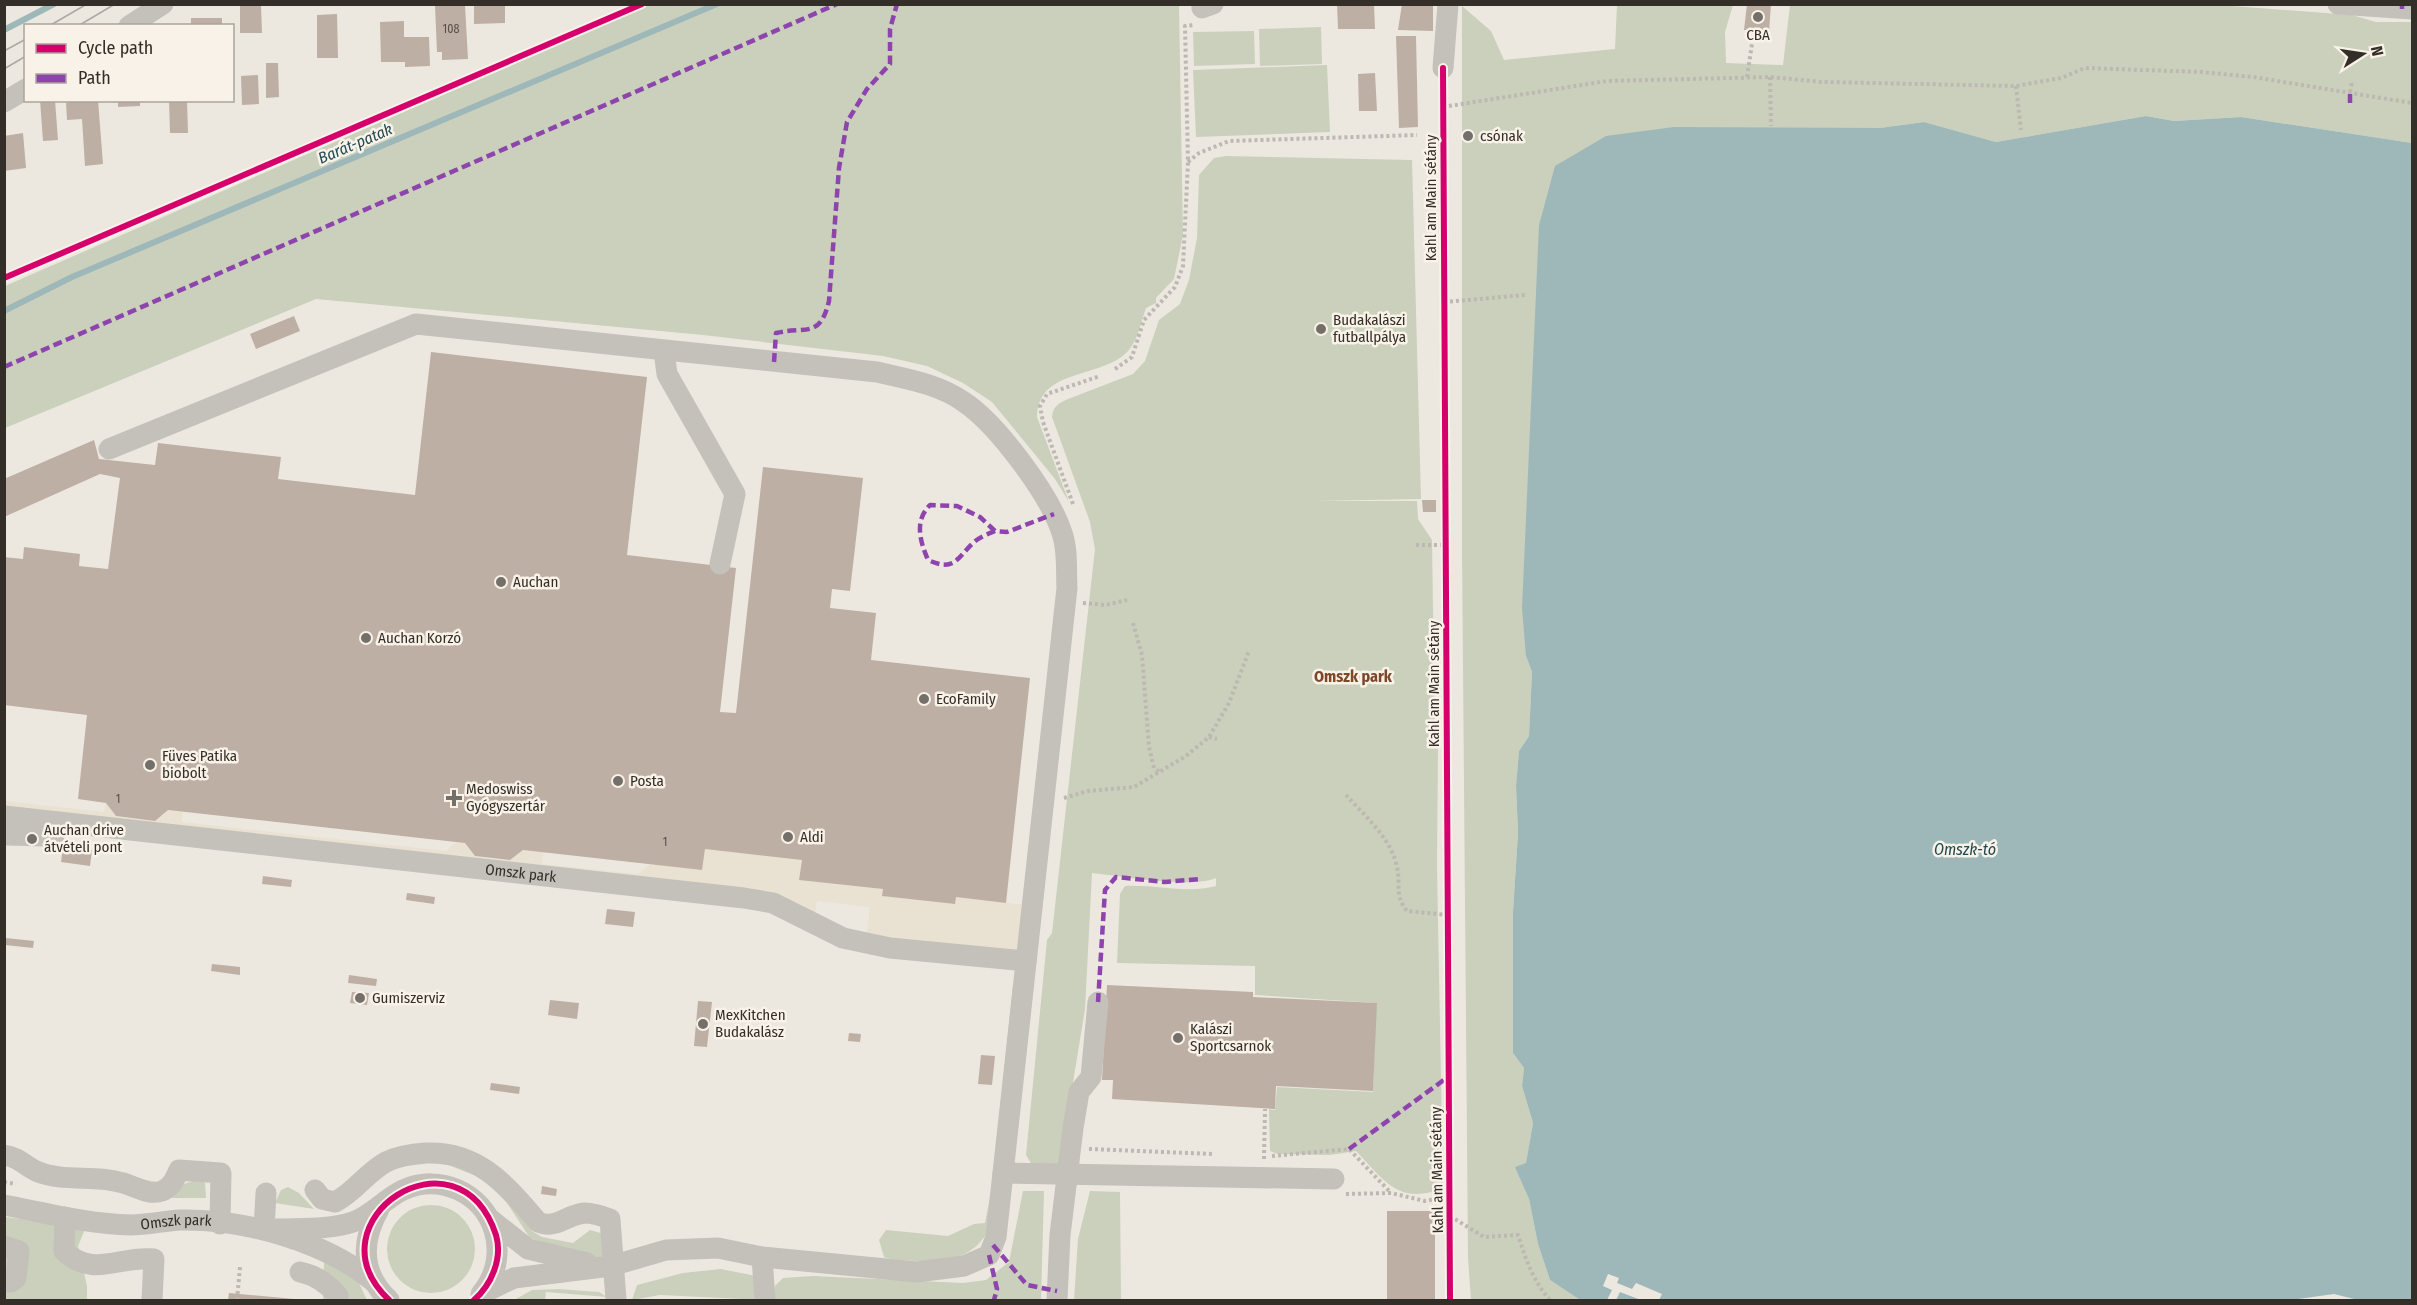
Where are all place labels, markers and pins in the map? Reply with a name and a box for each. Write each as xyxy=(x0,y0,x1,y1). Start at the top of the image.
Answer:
marker: CBA xyxy=(1751,10,1765,24)
place label: CBA xyxy=(1746,26,1770,44)
place label: csónak xyxy=(1480,127,1523,145)
marker: csónak xyxy=(1461,129,1475,143)
place label: Budakalászi futballpálya xyxy=(1333,311,1406,346)
marker: Budakalászi futballpálya xyxy=(1314,322,1328,336)
place label: Auchan xyxy=(513,573,558,591)
marker: Auchan xyxy=(494,575,508,589)
place label: Auchan Korzó xyxy=(378,629,461,647)
marker: Auchan Korzó xyxy=(359,631,373,645)
place label: EcoFamily xyxy=(936,690,996,708)
marker: EcoFamily xyxy=(917,692,931,706)
place label: Füves Patika biobolt xyxy=(162,747,237,782)
marker: Füves Patika biobolt xyxy=(143,758,157,772)
place label: Posta xyxy=(630,772,664,790)
marker: Posta xyxy=(611,774,625,788)
place label: Medoswiss Gyógyszertár xyxy=(466,780,546,815)
marker: Medoswiss Gyógyszertár xyxy=(447,791,461,805)
place label: Auchan drive átvételi pont xyxy=(44,821,124,856)
place label: Aldi xyxy=(800,828,824,846)
marker: Aldi xyxy=(781,830,795,844)
marker: Auchan drive átvételi pont xyxy=(25,832,39,846)
place label: Gumiszerviz xyxy=(372,989,445,1007)
marker: Gumiszerviz xyxy=(353,991,367,1005)
place label: MexKitchen Budakalász xyxy=(715,1006,786,1041)
marker: MexKitchen Budakalász xyxy=(696,1017,710,1031)
place label: Kalászi Sportcsarnok xyxy=(1190,1020,1271,1055)
marker: Kalászi Sportcsarnok xyxy=(1171,1031,1185,1045)

